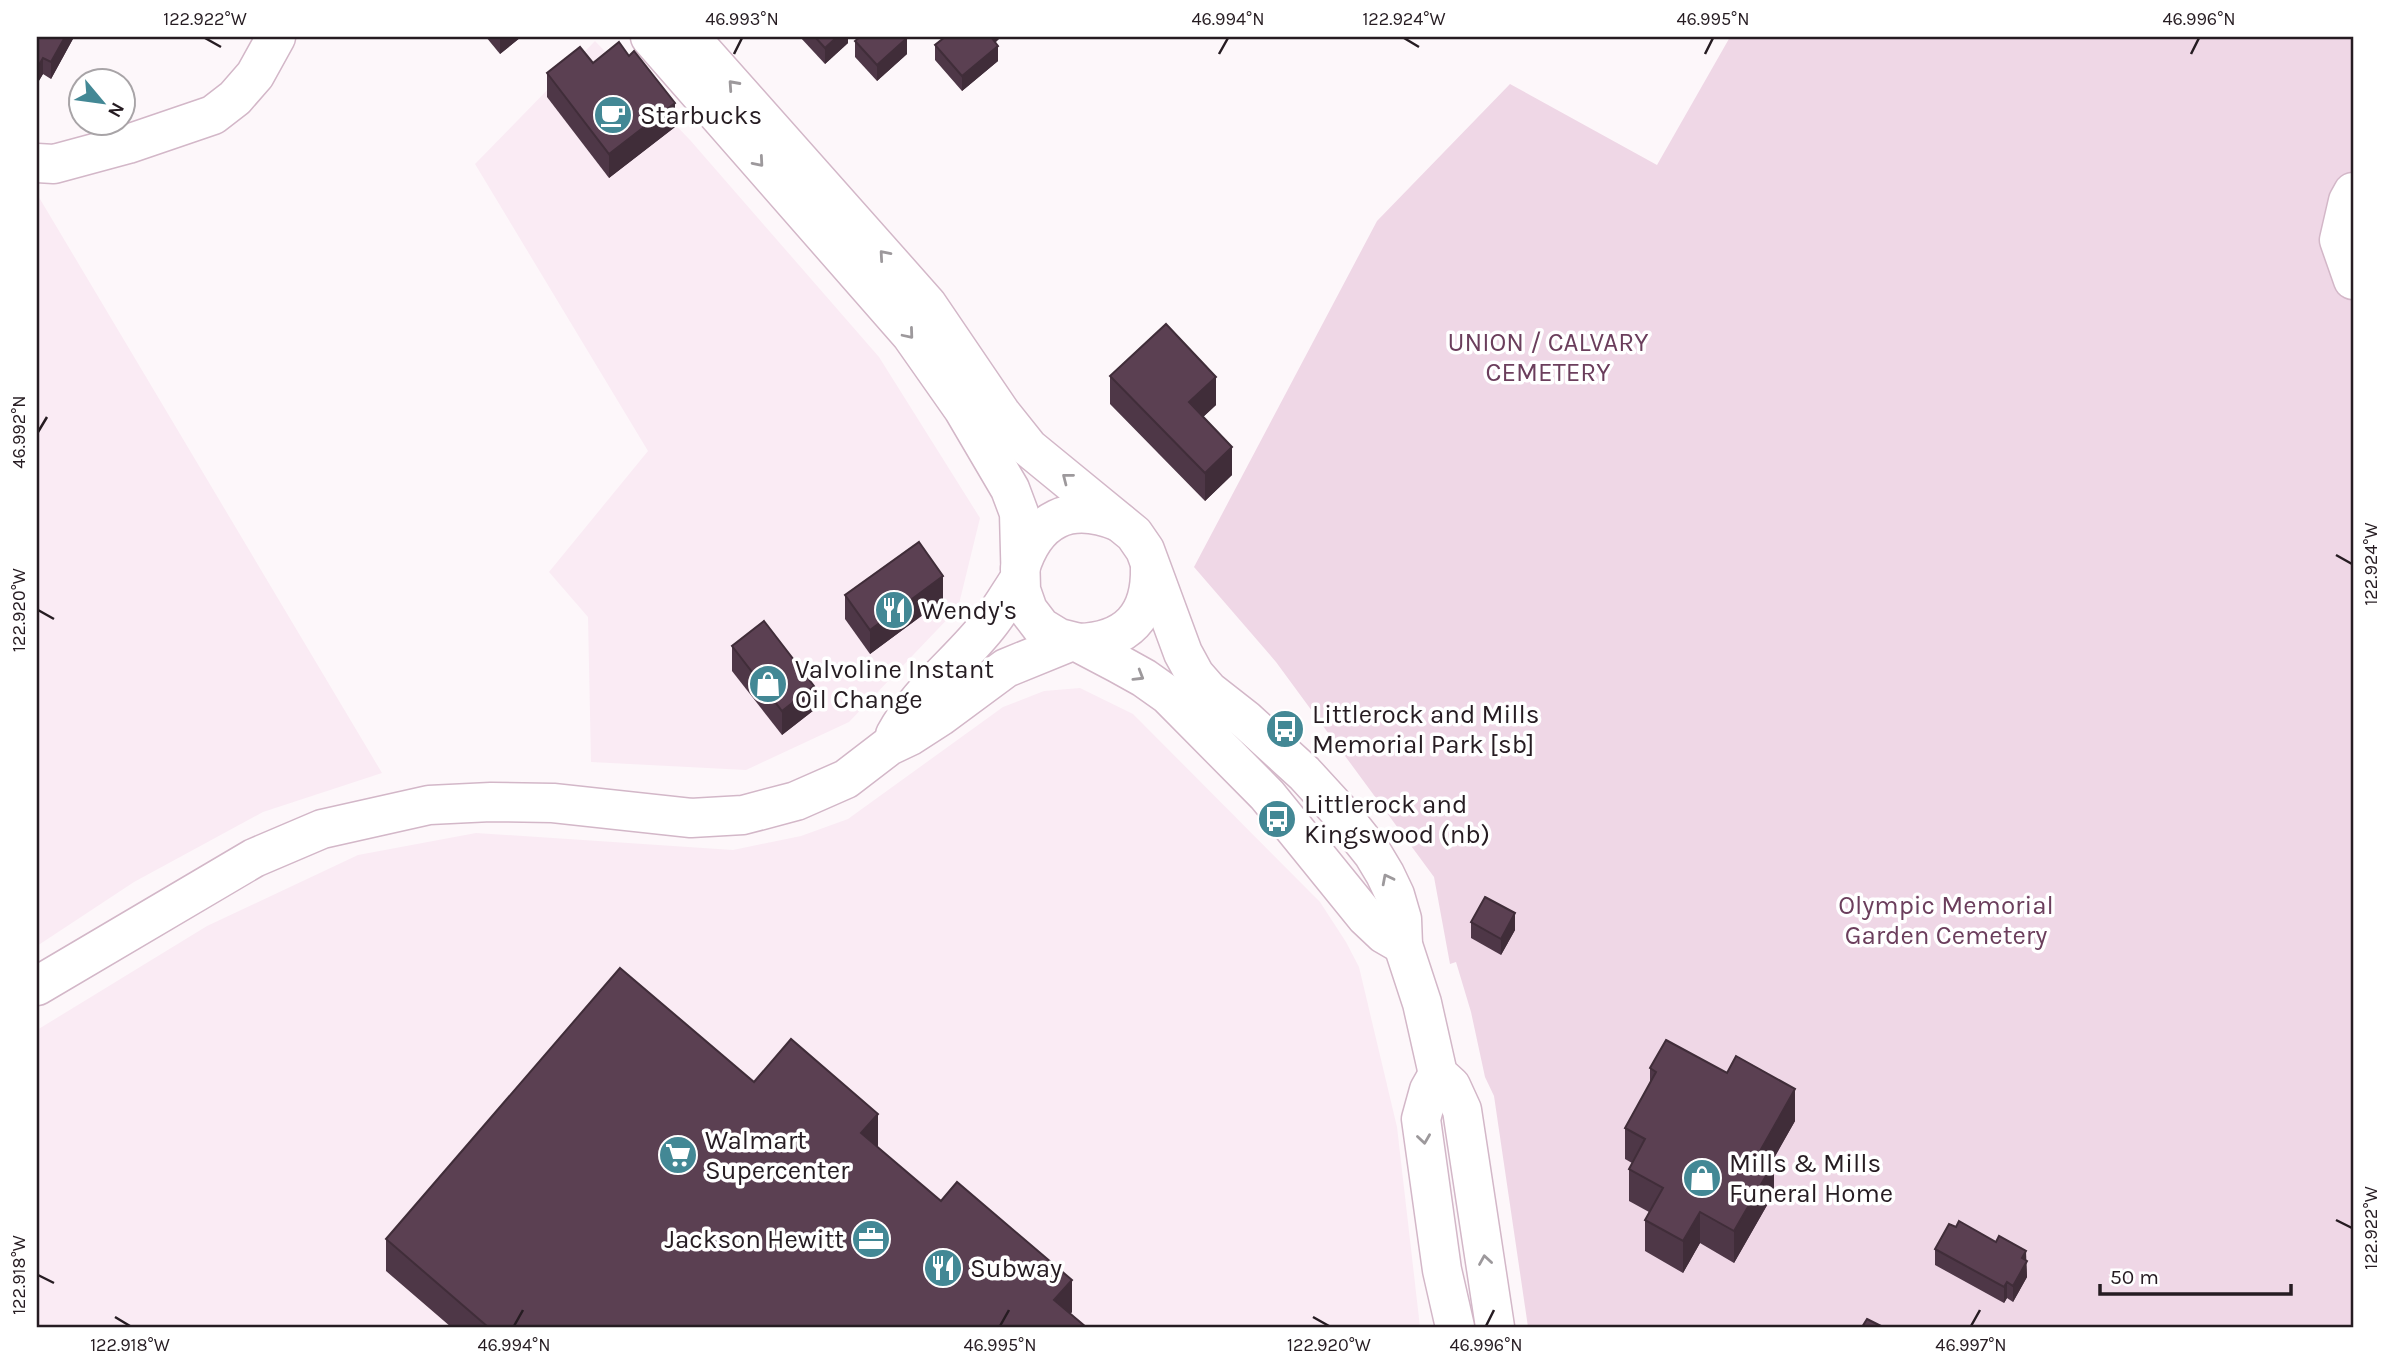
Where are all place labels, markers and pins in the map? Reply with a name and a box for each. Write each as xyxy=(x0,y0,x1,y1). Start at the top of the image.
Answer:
cafe icon: Starbucks xyxy=(592,94,634,136)
place label: Starbucks xyxy=(640,100,762,131)
restaurant icon: Wendy's xyxy=(873,589,915,631)
place label: Wendy's xyxy=(921,595,1017,626)
place label: Valvoline Instant Oil Change xyxy=(795,654,994,715)
shop icon: Valvoline Instant Oil Change xyxy=(747,663,789,705)
place label: Littlerock and Mills Memorial Park [sb] xyxy=(1312,699,1540,760)
bus stop icon: Littlerock and Mills Memorial Park [sb] xyxy=(1264,708,1306,750)
place label: Littlerock and Kingswood (nb) xyxy=(1304,789,1490,850)
bus stop icon: Littlerock and Kingswood (nb) xyxy=(1256,798,1298,840)
place label: Walmart Supercenter xyxy=(705,1125,850,1186)
supermarket icon: Walmart Supercenter xyxy=(657,1134,699,1176)
place label: Mills & Mills Funeral Home xyxy=(1729,1148,1893,1209)
shop icon: Mills & Mills Funeral Home xyxy=(1681,1157,1723,1199)
office icon: Jackson Hewitt xyxy=(850,1218,892,1260)
place label: Jackson Hewitt xyxy=(665,1224,844,1255)
restaurant icon: Subway xyxy=(922,1247,964,1289)
place label: Subway xyxy=(970,1253,1062,1284)

